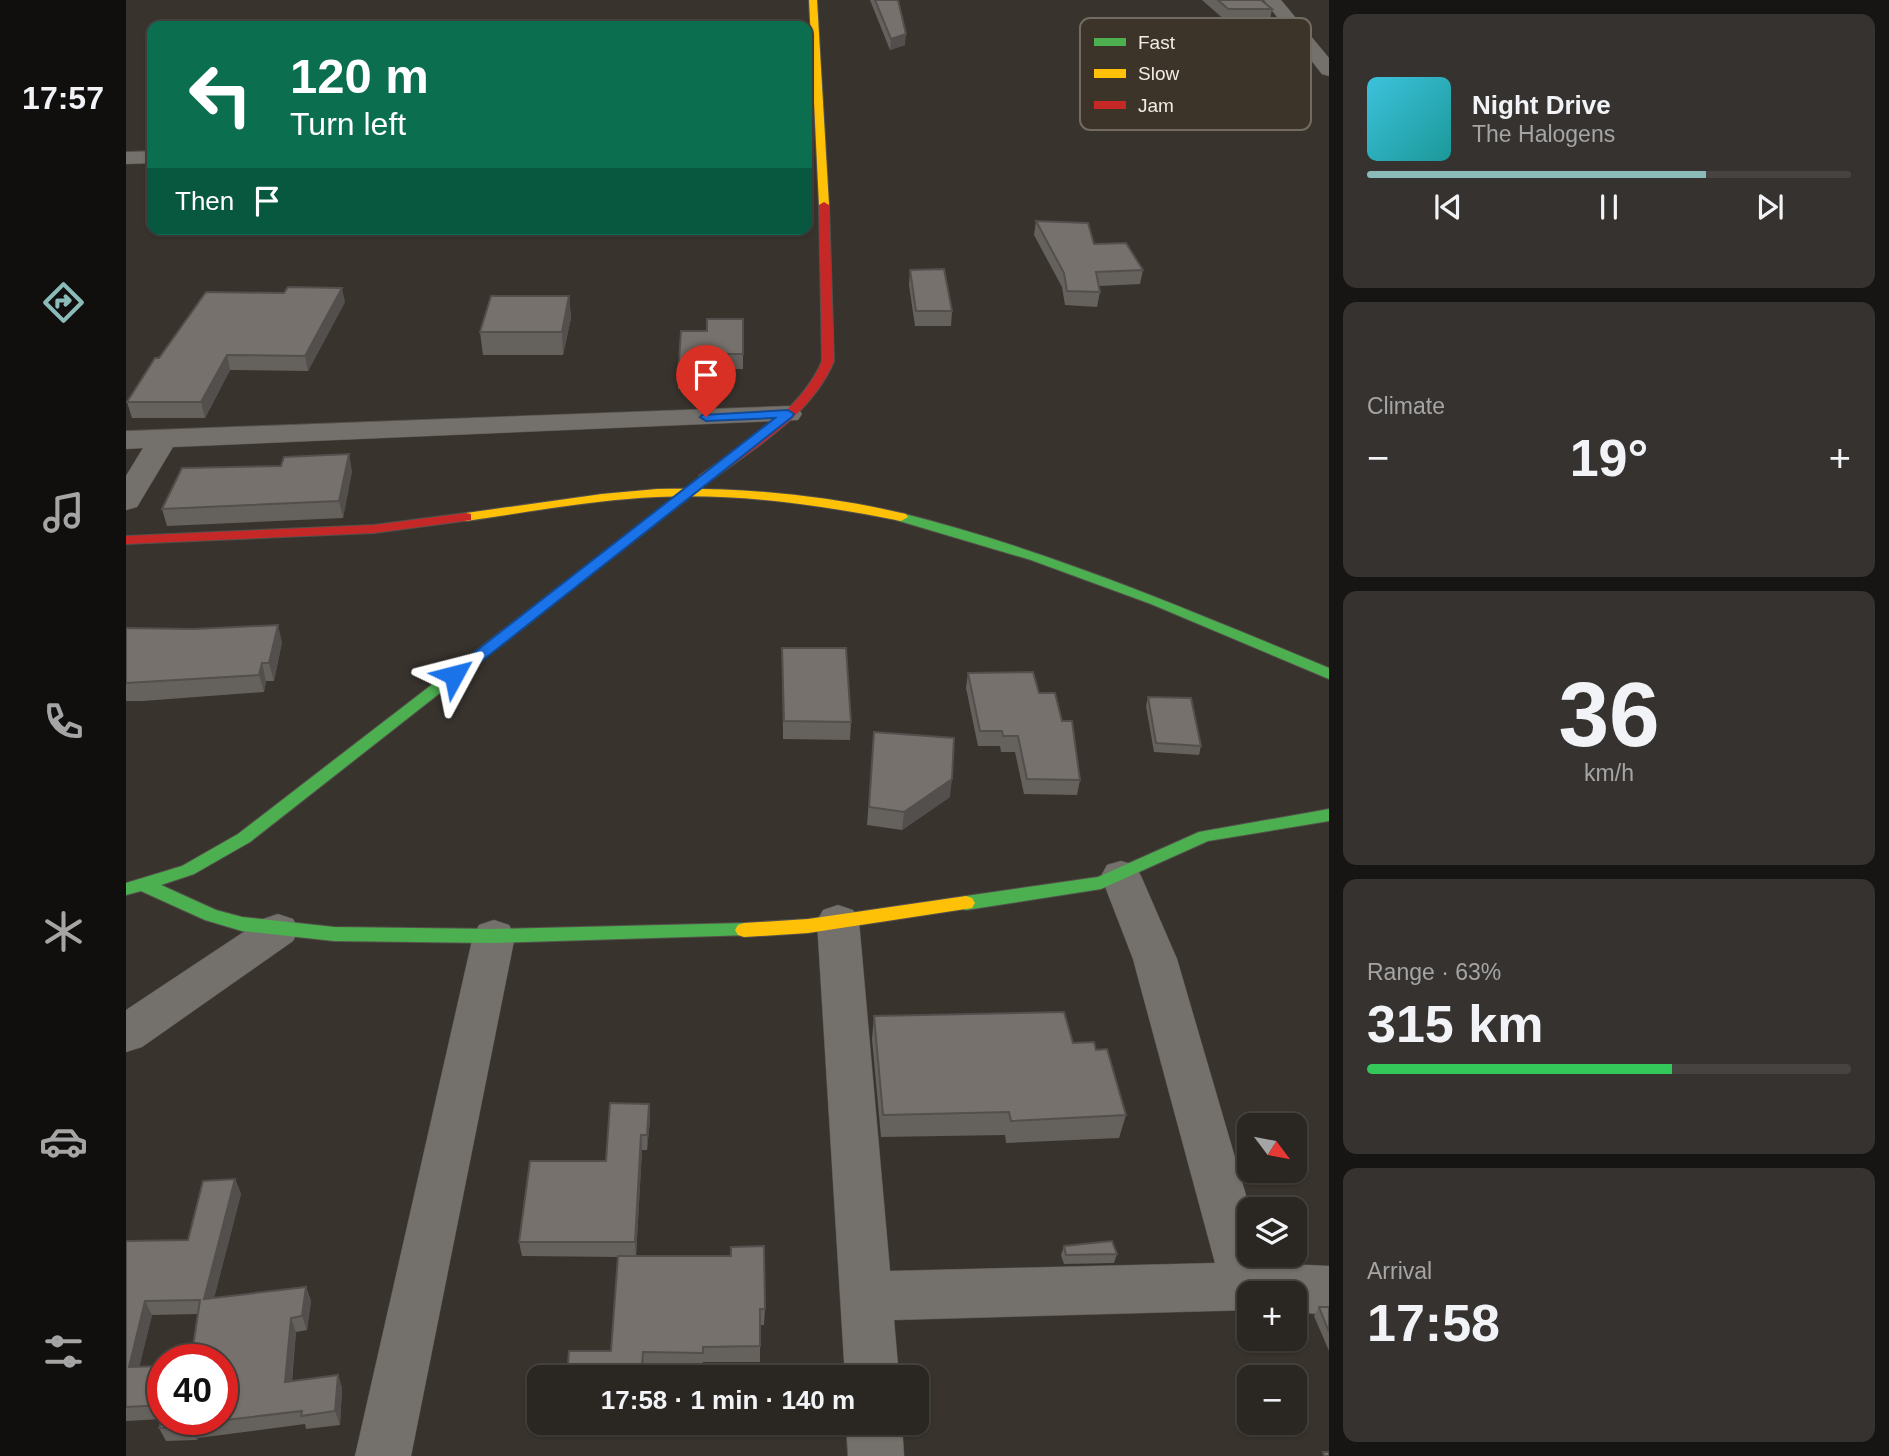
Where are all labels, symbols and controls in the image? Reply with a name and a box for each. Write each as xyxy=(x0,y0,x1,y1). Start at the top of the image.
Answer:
legend xyxy=(1080,18,1311,130)
text: Fast xyxy=(1138,32,1176,53)
icon: left xyxy=(175,49,266,140)
text: 120 m xyxy=(290,49,429,103)
text: Slow xyxy=(1138,63,1179,84)
text: 17:57 xyxy=(22,80,104,116)
text: Night Drive xyxy=(1472,90,1611,120)
text: Jam xyxy=(1138,95,1174,116)
text: Turn left xyxy=(290,106,406,142)
text: The Halogens xyxy=(1472,121,1615,147)
icon: arrive xyxy=(248,182,286,220)
text: Then xyxy=(175,186,234,216)
icon: previous xyxy=(1429,188,1467,226)
icon: pause xyxy=(1590,188,1628,226)
icon: next xyxy=(1751,188,1789,226)
icon: directions xyxy=(39,278,88,327)
pin xyxy=(676,345,736,417)
icon: arrive xyxy=(687,356,725,394)
text: Climate xyxy=(1367,393,1445,419)
text: 19° xyxy=(1570,429,1648,487)
text: − xyxy=(1367,437,1389,479)
text: + xyxy=(1829,437,1851,479)
icon: music xyxy=(39,488,88,537)
position arrow xyxy=(417,638,491,712)
text: 36 xyxy=(1558,664,1660,765)
icon: phone xyxy=(39,697,88,746)
text: km/h xyxy=(1584,760,1634,786)
icon: climate xyxy=(39,907,88,956)
text: Range · 63% xyxy=(1367,959,1501,985)
text: 315 km xyxy=(1367,995,1543,1053)
north arrow xyxy=(1237,1113,1307,1183)
map controls xyxy=(1237,1113,1307,1435)
icon: car xyxy=(39,1117,88,1166)
button: layers xyxy=(1237,1197,1307,1267)
text: Arrival xyxy=(1367,1258,1432,1284)
button: + xyxy=(1237,1281,1307,1351)
text: 17:58 xyxy=(1367,1294,1500,1352)
icon: filters xyxy=(39,1327,88,1376)
speed limit sign: 40 xyxy=(147,1344,238,1435)
button: − xyxy=(1237,1365,1307,1435)
text: 17:58 · 1 min · 140 m xyxy=(601,1385,855,1415)

